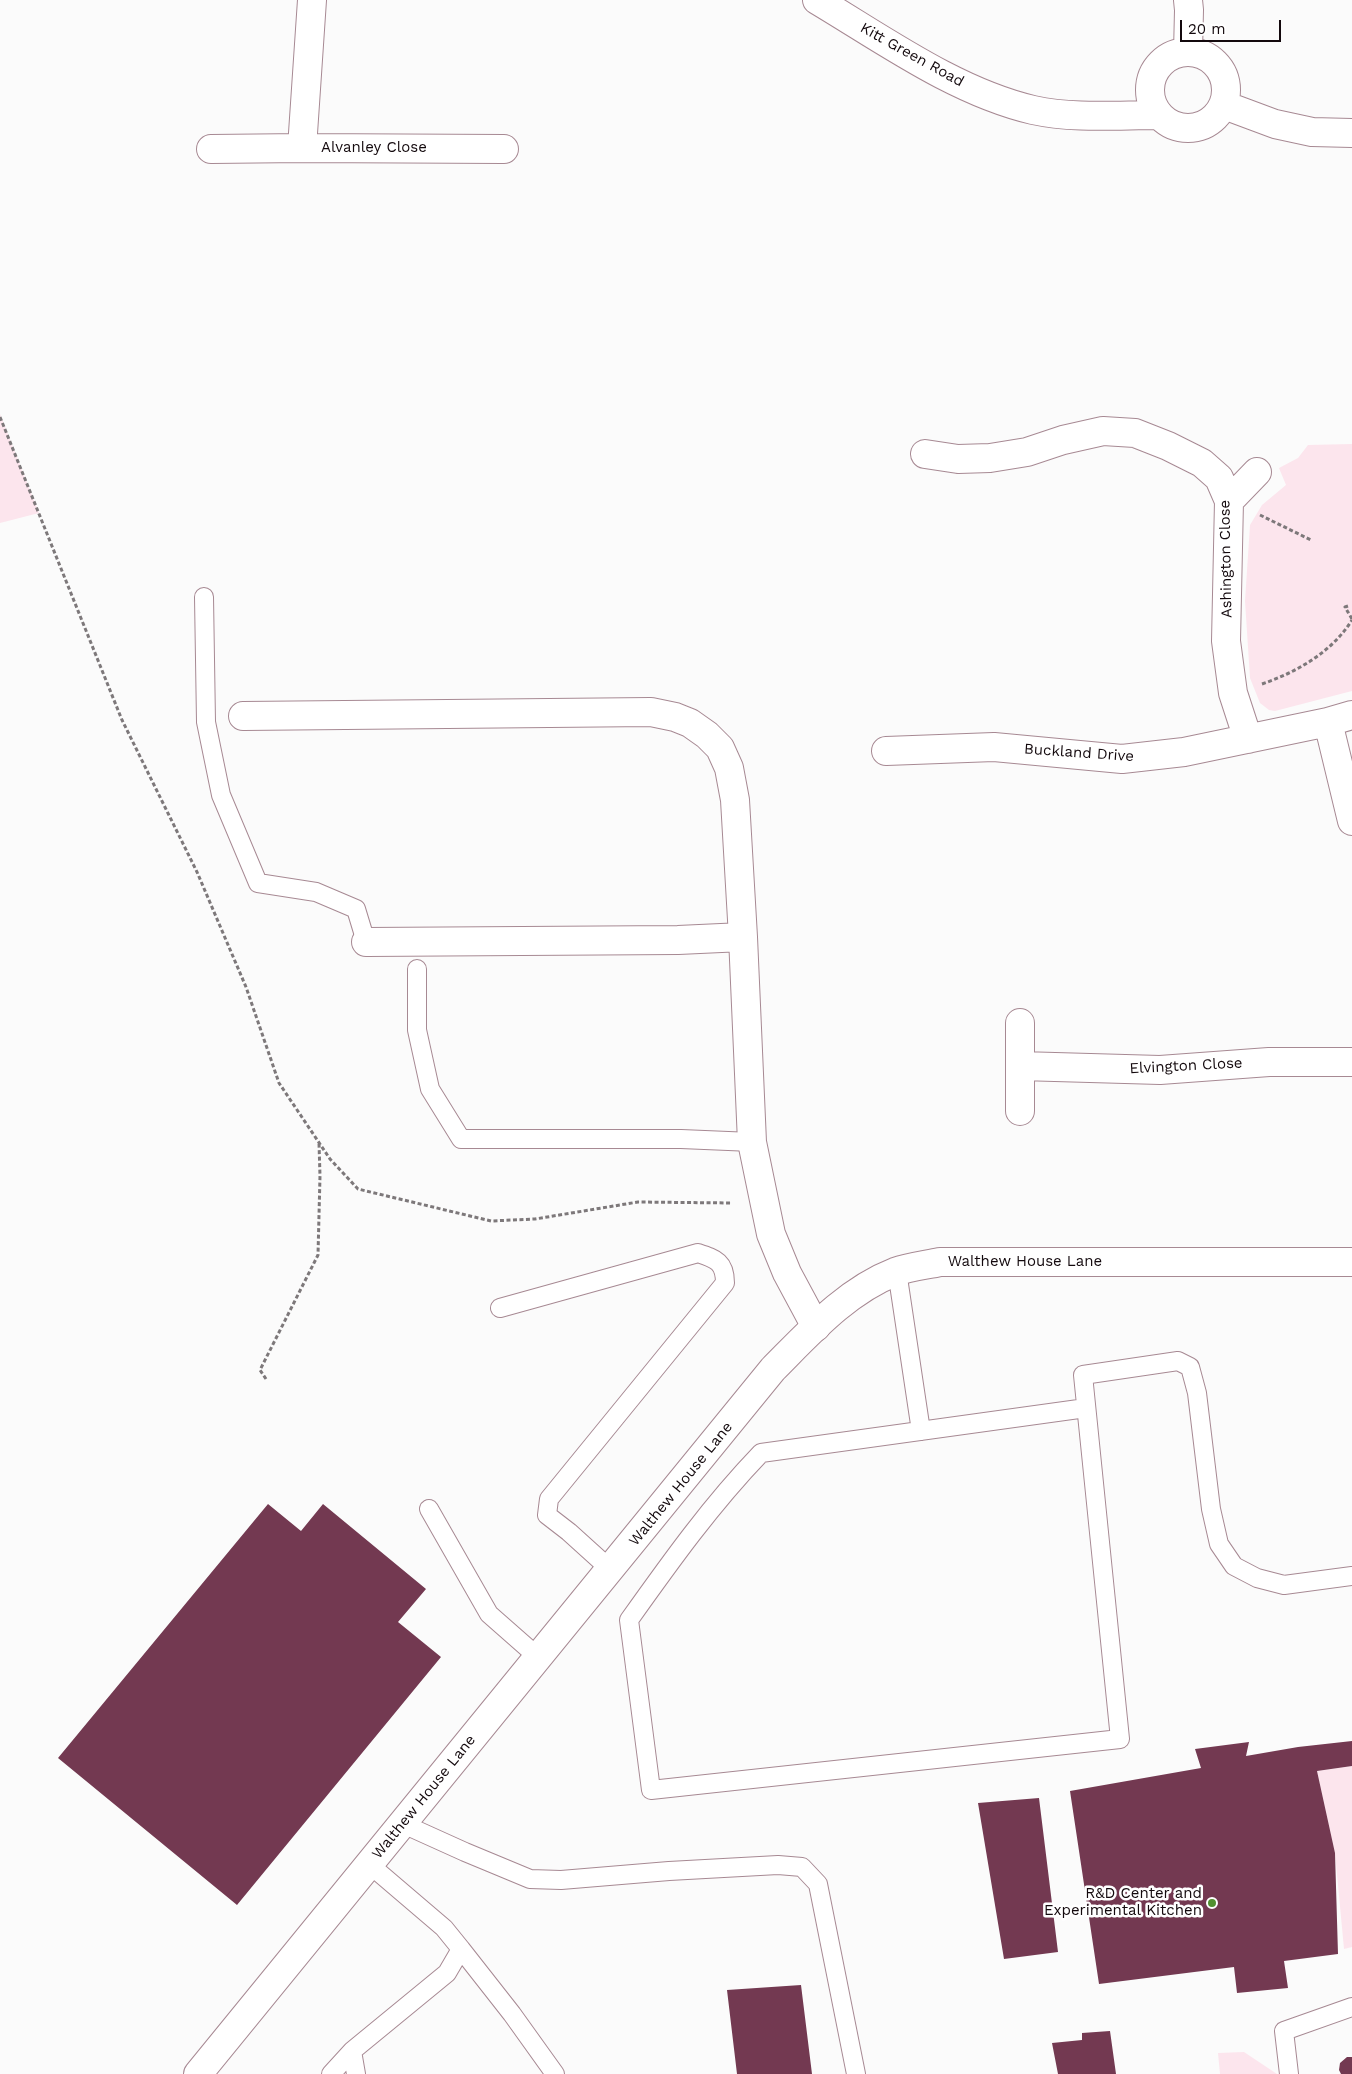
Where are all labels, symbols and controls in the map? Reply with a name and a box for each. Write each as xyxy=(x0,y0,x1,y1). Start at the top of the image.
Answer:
scale bar xyxy=(1182,10,1283,42)
street label: Kitt Green Road xyxy=(857,19,967,91)
text: 20 m xyxy=(1188,20,1226,38)
street label: Alvanley Close xyxy=(321,139,427,157)
street label: Ashington Close xyxy=(1216,500,1236,618)
street label: Buckland Drive xyxy=(1023,740,1135,766)
street label: Elvington Close xyxy=(1129,1054,1243,1078)
street label: Walthew House Lane xyxy=(948,1253,1102,1271)
street label: Walthew House Lane xyxy=(625,1418,737,1550)
street label: Walthew House Lane xyxy=(368,1731,480,1863)
place label: R&D Center and Experimental Kitchen xyxy=(1044,1885,1202,1920)
marker: R&D Center and Experimental Kitchen xyxy=(1206,1897,1218,1909)

